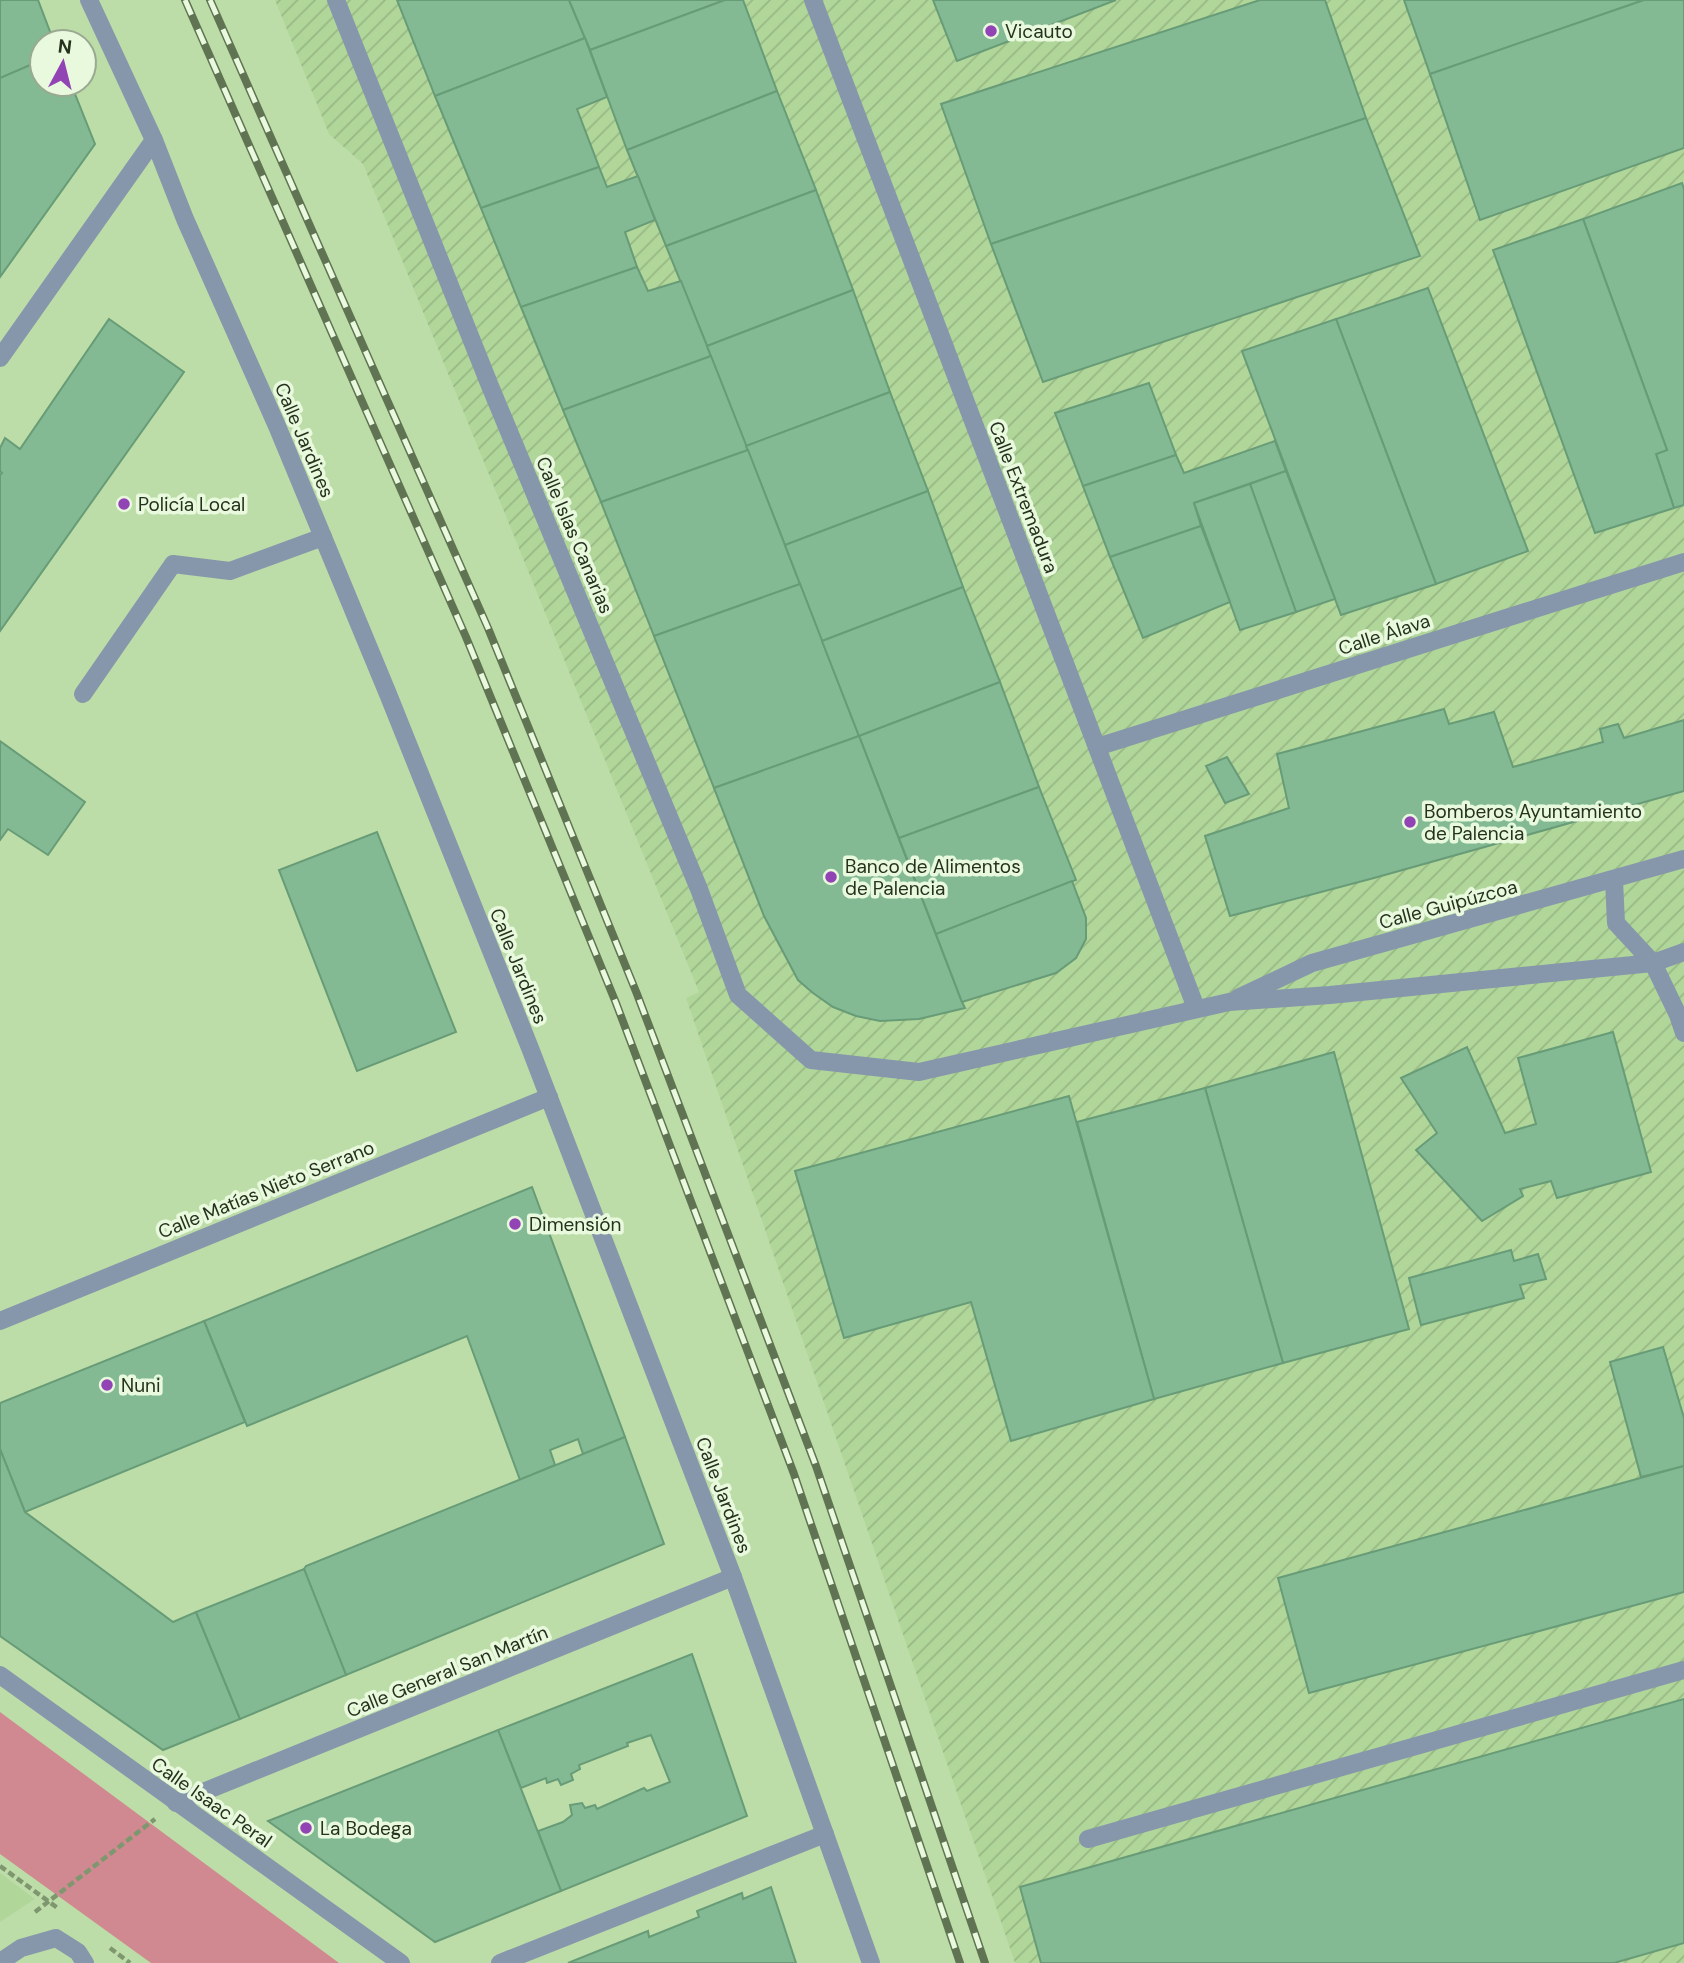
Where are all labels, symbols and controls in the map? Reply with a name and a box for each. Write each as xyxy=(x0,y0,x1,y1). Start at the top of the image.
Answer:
place label: Vicauto xyxy=(1005,19,1073,44)
marker: Vicauto xyxy=(983,23,999,39)
north arrow xyxy=(28,28,98,98)
text: N xyxy=(57,33,73,60)
street label: Calle Jardines xyxy=(269,379,340,501)
street label: Calle Extremadura xyxy=(983,418,1064,577)
street label: Calle Islas Canarias xyxy=(530,453,619,617)
place label: Policía Local xyxy=(138,492,245,517)
marker: Policía Local xyxy=(116,496,132,512)
street label: Calle Álava xyxy=(1335,608,1433,661)
place label: Bomberos Ayuntamiento de Palencia xyxy=(1424,799,1642,846)
marker: Bomberos Ayuntamiento de Palencia xyxy=(1402,814,1418,830)
place label: Banco de Alimentos de Palencia xyxy=(845,854,1021,901)
marker: Banco de Alimentos de Palencia xyxy=(823,869,839,885)
street label: Calle Guipúzcoa xyxy=(1376,874,1520,935)
street label: Calle Jardines xyxy=(484,905,553,1028)
street label: Calle Matías Nieto Serrano xyxy=(154,1135,378,1244)
place label: Dimensión xyxy=(529,1212,622,1237)
marker: Dimensión xyxy=(507,1216,523,1232)
place label: Nuni xyxy=(121,1373,160,1398)
marker: Nuni xyxy=(99,1377,115,1393)
street label: Calle Jardines xyxy=(690,1434,757,1557)
street label: Calle General San Martín xyxy=(343,1620,552,1723)
street label: Calle Isaac Peral xyxy=(146,1752,277,1853)
place label: La Bodega xyxy=(320,1816,412,1841)
marker: La Bodega xyxy=(298,1820,314,1836)

